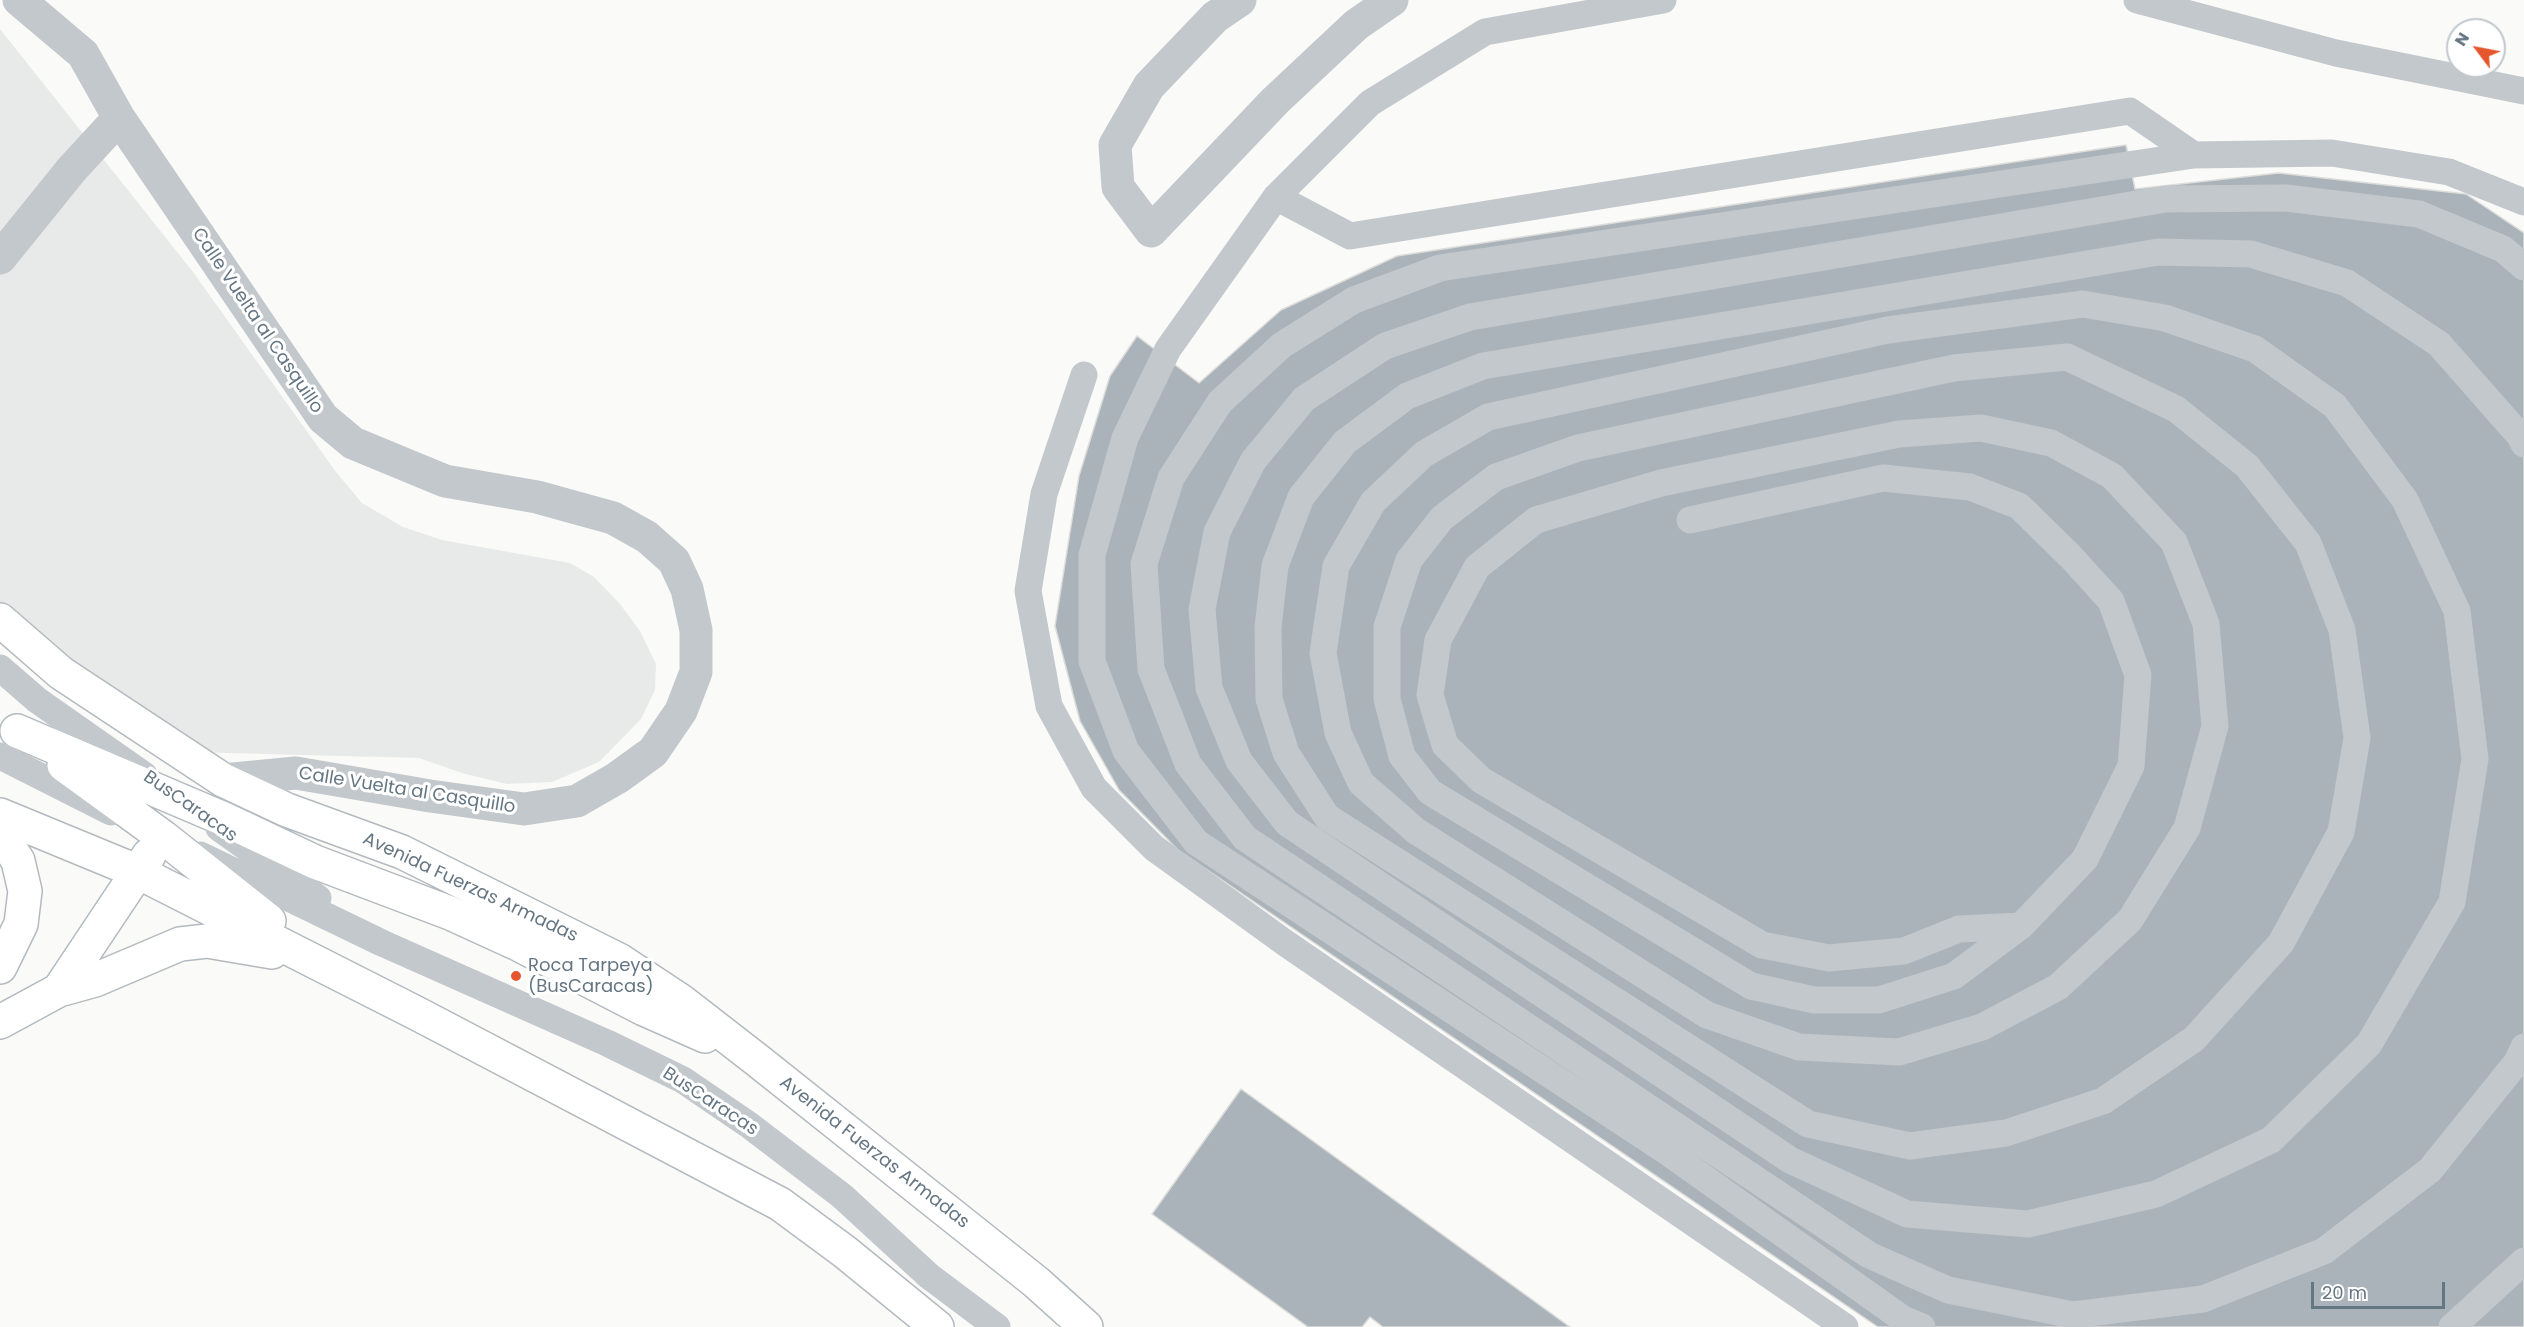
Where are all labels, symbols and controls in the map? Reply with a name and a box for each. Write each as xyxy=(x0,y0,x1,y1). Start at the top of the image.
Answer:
north arrow xyxy=(2446,18,2506,78)
text: N xyxy=(2449,28,2475,50)
street label: Calle Vuelta al Casquillo xyxy=(187,224,327,418)
street label: Calle Vuelta al Casquillo xyxy=(297,763,517,819)
street label: BusCaracas xyxy=(139,767,241,847)
street label: Avenida Fuerzas Armadas xyxy=(359,829,581,947)
place label: Roca Tarpeya (BusCaracas) xyxy=(528,955,654,998)
marker: Roca Tarpeya (BusCaracas) xyxy=(509,969,523,983)
street label: BusCaracas xyxy=(658,1063,762,1141)
street label: Avenida Fuerzas Armadas xyxy=(775,1072,973,1234)
scale bar xyxy=(2314,1270,2448,1308)
text: 20 m xyxy=(2322,1280,2367,1305)

